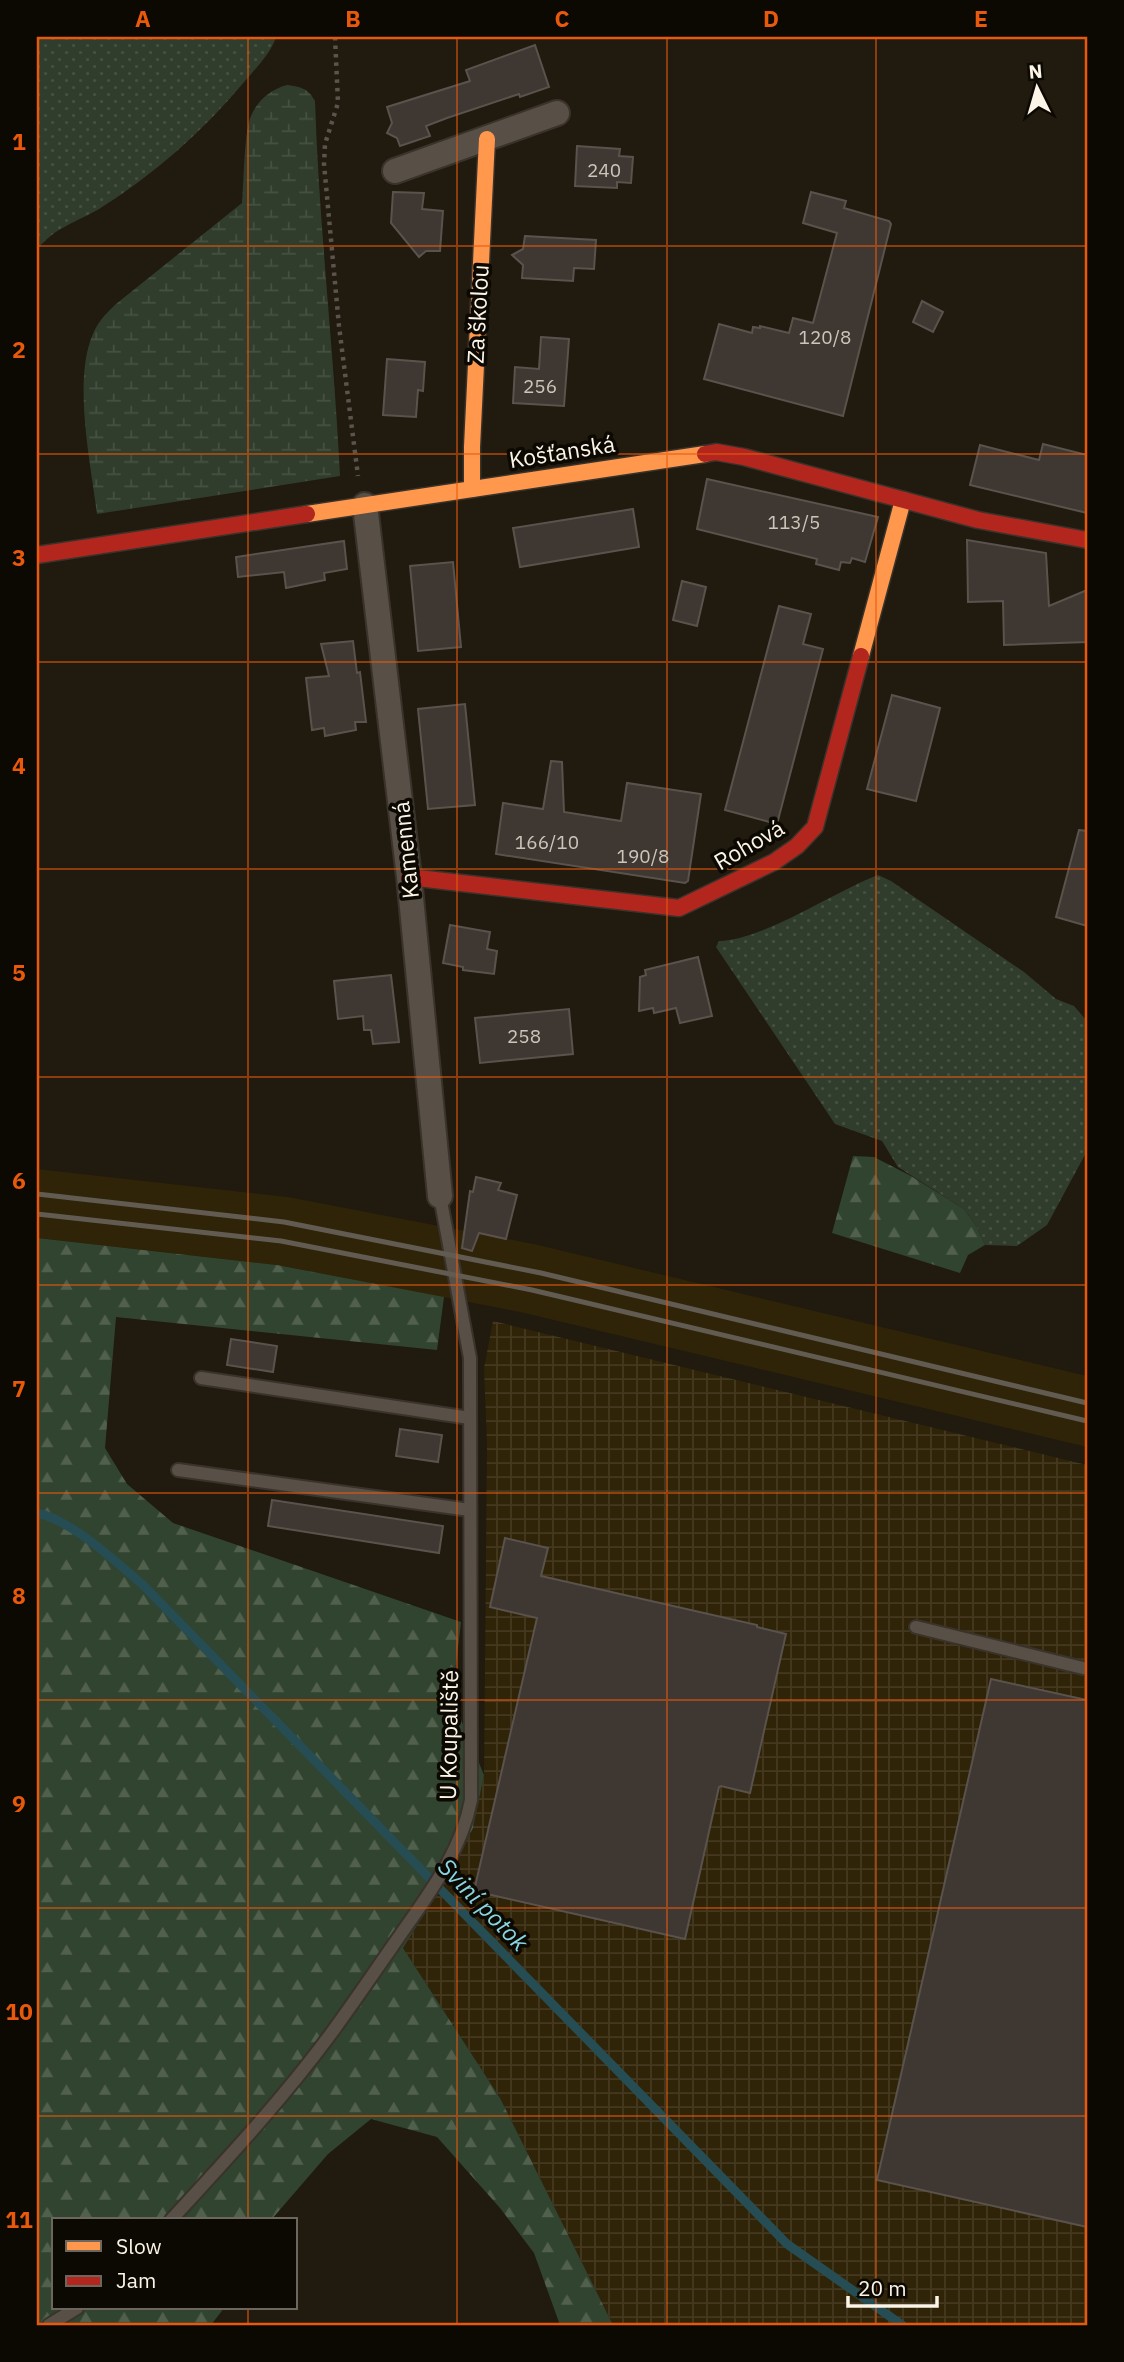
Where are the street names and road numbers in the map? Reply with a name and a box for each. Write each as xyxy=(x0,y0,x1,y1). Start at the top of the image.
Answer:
street label: Za školou xyxy=(459,264,495,364)
street label: Košťanská xyxy=(507,428,617,474)
street label: Kamenná xyxy=(385,800,425,900)
street label: Rohová xyxy=(708,812,789,876)
street label: U Koupaliště xyxy=(432,1670,464,1800)

